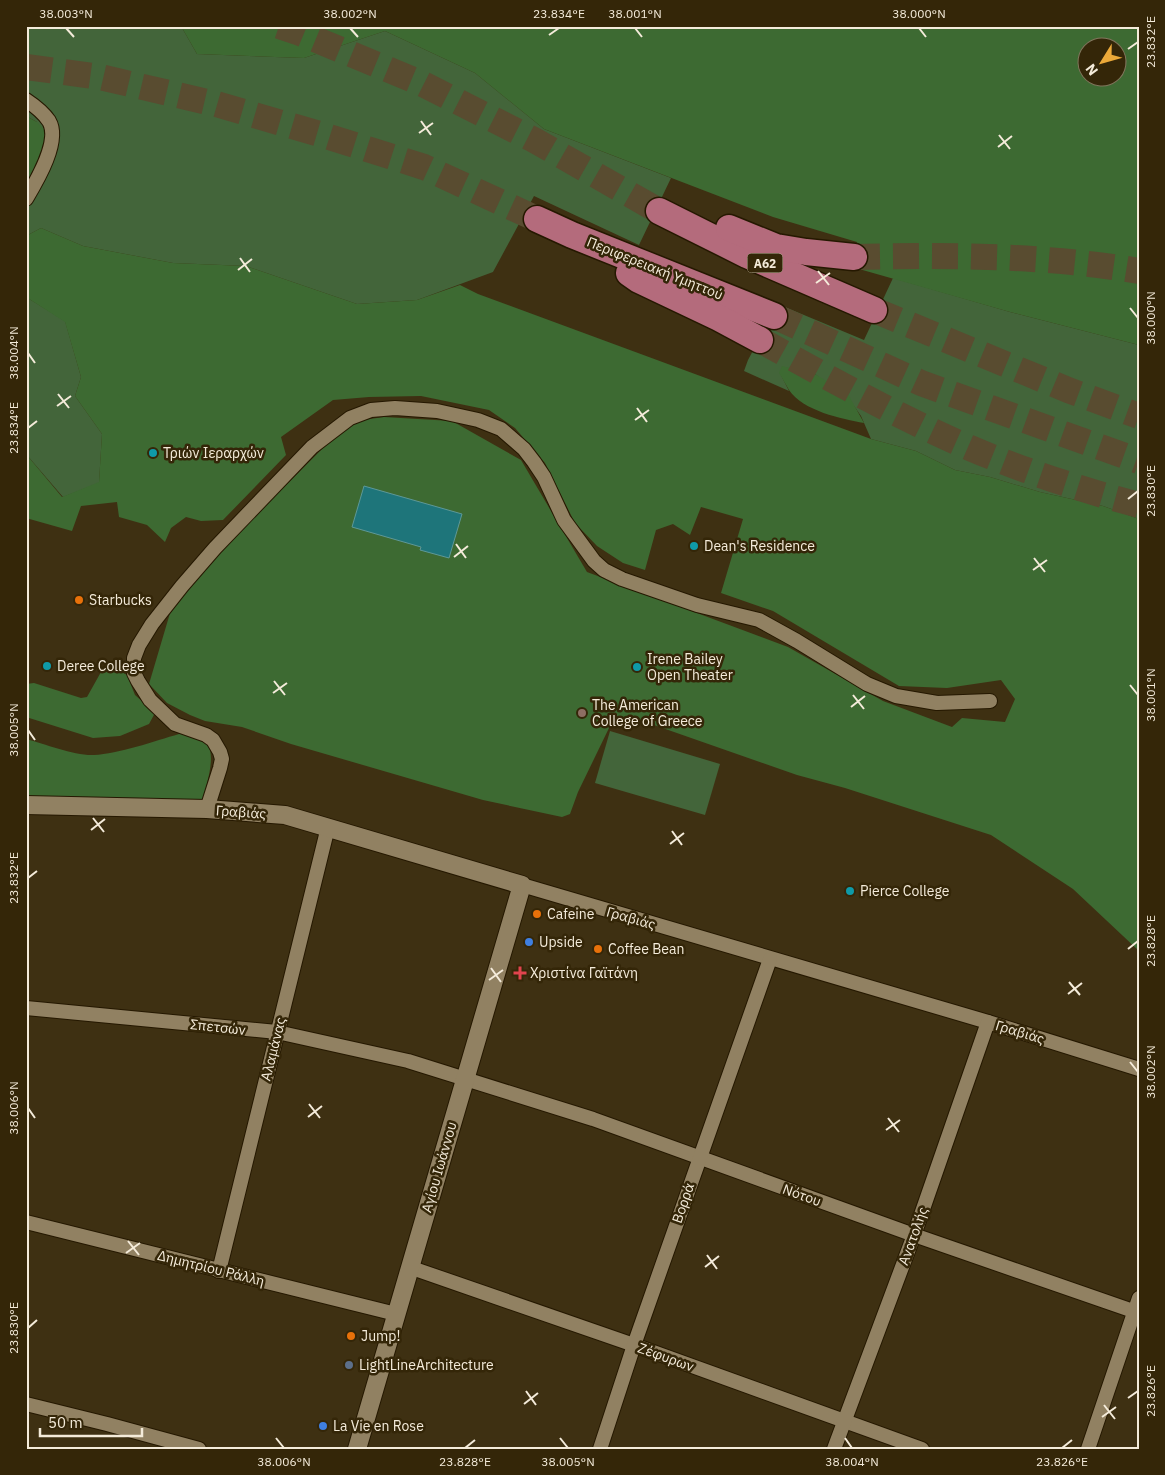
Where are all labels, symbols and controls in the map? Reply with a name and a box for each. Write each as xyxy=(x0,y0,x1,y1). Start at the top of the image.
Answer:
text: 38.003°N xyxy=(39,6,93,21)
text: 38.002°N xyxy=(323,6,377,21)
text: 23.834°E xyxy=(533,6,585,21)
text: 38.001°N xyxy=(608,6,662,21)
text: 38.000°N xyxy=(892,6,946,21)
text: 23.832°E xyxy=(1143,16,1158,68)
north arrow xyxy=(1078,38,1128,88)
text: N xyxy=(1081,60,1102,79)
street label: Περιφερειακή Υμηττού xyxy=(584,232,726,304)
road number: Α62 xyxy=(748,254,782,272)
text: 38.000°N xyxy=(1143,291,1158,345)
text: 38.004°N xyxy=(6,326,21,380)
text: 23.834°E xyxy=(6,402,21,454)
place label: Τριών Ιεραρχών xyxy=(163,444,264,462)
marker: Τριών Ιεραρχών xyxy=(147,447,159,459)
text: 23.830°E xyxy=(1143,465,1158,517)
place label: Dean's Residence xyxy=(704,537,815,555)
marker: Dean's Residence xyxy=(688,540,700,552)
place label: Starbucks xyxy=(89,591,152,609)
marker: Starbucks xyxy=(73,594,85,606)
place label: Irene Bailey Open Theater xyxy=(647,650,733,684)
place label: Deree College xyxy=(57,657,145,675)
marker: Deree College xyxy=(41,660,53,672)
marker: Irene Bailey Open Theater xyxy=(631,661,643,673)
text: 38.001°N xyxy=(1143,668,1158,722)
place label: The American College of Greece xyxy=(592,696,703,730)
text: 38.005°N xyxy=(6,703,21,757)
marker: The American College of Greece xyxy=(576,707,588,719)
street label: Γραβιάς xyxy=(215,801,267,823)
text: 23.832°E xyxy=(6,852,21,904)
place label: Pierce College xyxy=(860,882,950,900)
marker: Pierce College xyxy=(844,885,856,897)
street label: Γραβιάς xyxy=(604,902,658,934)
place label: Cafeine xyxy=(547,905,595,923)
marker: Cafeine xyxy=(531,908,543,920)
text: 23.828°E xyxy=(1143,915,1158,967)
place label: Upside xyxy=(539,933,583,951)
marker: Upside xyxy=(523,936,535,948)
place label: Coffee Bean xyxy=(608,940,684,958)
marker: Coffee Bean xyxy=(592,943,604,955)
place label: Χριστίνα Γαϊτάνη xyxy=(530,964,638,982)
marker: Χριστίνα Γαϊτάνη xyxy=(514,967,526,979)
street label: Σπετσών xyxy=(189,1015,247,1039)
street label: Αλαμάνας xyxy=(256,1015,290,1083)
street label: Γραβιάς xyxy=(993,1016,1047,1048)
text: 38.002°N xyxy=(1143,1045,1158,1099)
text: 38.006°N xyxy=(6,1081,21,1135)
street label: Αγίου Ιωάννου xyxy=(417,1119,461,1215)
street label: Βορρά xyxy=(668,1180,698,1226)
street label: Νότου xyxy=(780,1180,824,1210)
street label: Ανατολής xyxy=(894,1204,932,1268)
street label: Δημητρίου Ράλλη xyxy=(156,1246,266,1290)
text: 23.830°E xyxy=(6,1302,21,1354)
place label: Jump! xyxy=(361,1327,400,1345)
marker: Jump! xyxy=(345,1330,357,1342)
street label: Ζέφυρων xyxy=(635,1339,697,1375)
place label: LightLineArchitecture xyxy=(359,1356,494,1374)
marker: LightLineArchitecture xyxy=(343,1359,355,1371)
text: 23.826°E xyxy=(1143,1365,1158,1417)
scale bar xyxy=(40,1405,142,1437)
text: 50 m xyxy=(48,1413,83,1432)
place label: La Vie en Rose xyxy=(333,1417,424,1435)
marker: La Vie en Rose xyxy=(317,1420,329,1432)
text: 38.006°N xyxy=(257,1454,311,1469)
text: 23.828°E xyxy=(439,1454,491,1469)
text: 38.005°N xyxy=(541,1454,595,1469)
text: 38.004°N xyxy=(825,1454,879,1469)
text: 23.826°E xyxy=(1036,1454,1088,1469)

